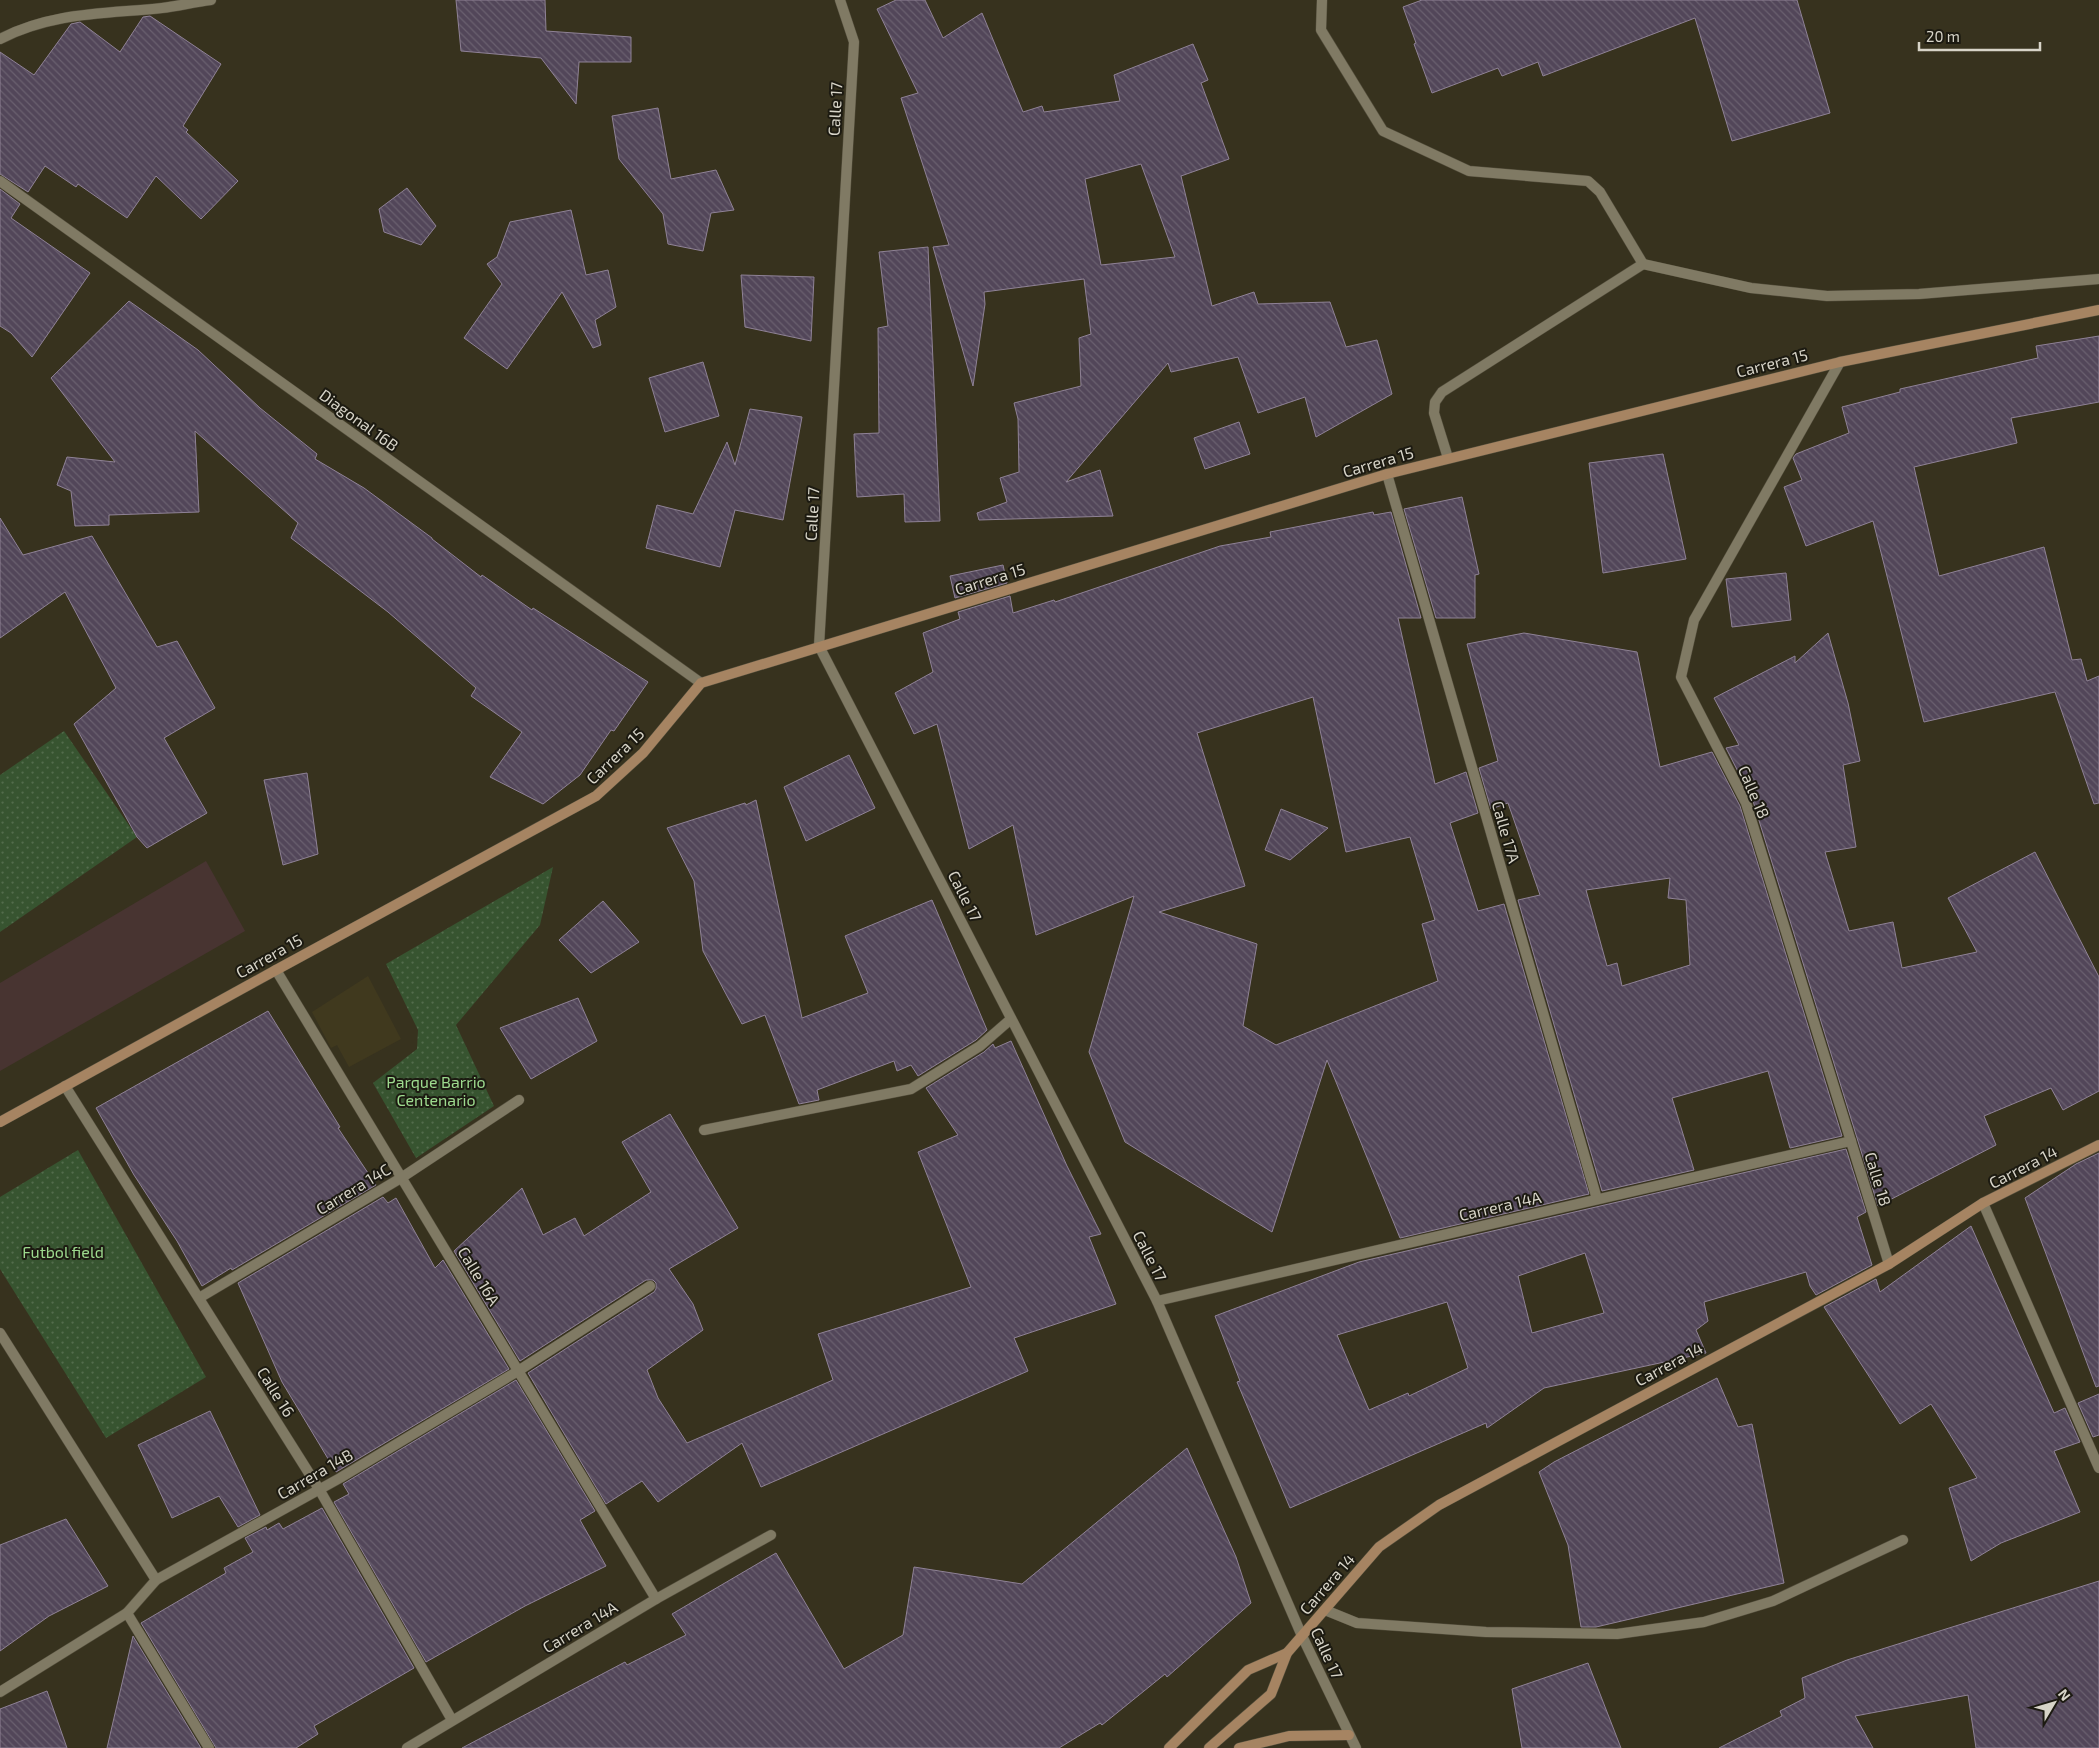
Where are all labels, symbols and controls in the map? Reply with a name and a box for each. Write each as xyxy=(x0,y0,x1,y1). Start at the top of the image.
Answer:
scale bar xyxy=(1919,20,2040,52)
text: 20 m xyxy=(1926,27,1960,45)
street label: Calle 17 xyxy=(824,81,845,137)
street label: Carrera 15 xyxy=(1734,344,1810,381)
street label: Diagonal 16B xyxy=(316,385,402,455)
street label: Carrera 15 xyxy=(1340,442,1415,481)
street label: Calle 17 xyxy=(801,486,822,542)
street label: Carrera 15 xyxy=(952,559,1027,598)
street label: Carrera 15 xyxy=(582,724,647,788)
street label: Calle 18 xyxy=(1735,762,1774,821)
street label: Calle 17A xyxy=(1489,799,1524,865)
street label: Calle 17 xyxy=(945,867,986,924)
street label: Carrera 15 xyxy=(232,930,305,982)
park label: Parque Barrio Centenario xyxy=(386,1072,486,1109)
street label: Carrera 14 xyxy=(1985,1141,2060,1192)
street label: Calle 18 xyxy=(1861,1149,1896,1208)
street label: Carrera 14C xyxy=(312,1159,393,1218)
street label: Carrera 14A xyxy=(1457,1187,1543,1224)
street label: Calle 17 xyxy=(1130,1227,1171,1284)
park label: Futbol field xyxy=(22,1242,104,1261)
street label: Calle 16A xyxy=(455,1243,504,1309)
street label: Carrera 14 xyxy=(1632,1338,1706,1389)
street label: Calle 16 xyxy=(254,1363,299,1420)
street label: Carrera 14B xyxy=(274,1444,356,1503)
street label: Carrera 14 xyxy=(1295,1549,1358,1618)
street label: Carrera 14A xyxy=(539,1597,621,1656)
street label: Calle 17 xyxy=(1307,1624,1348,1681)
north arrow xyxy=(2029,1678,2079,1728)
text: N xyxy=(2055,1685,2074,1704)

